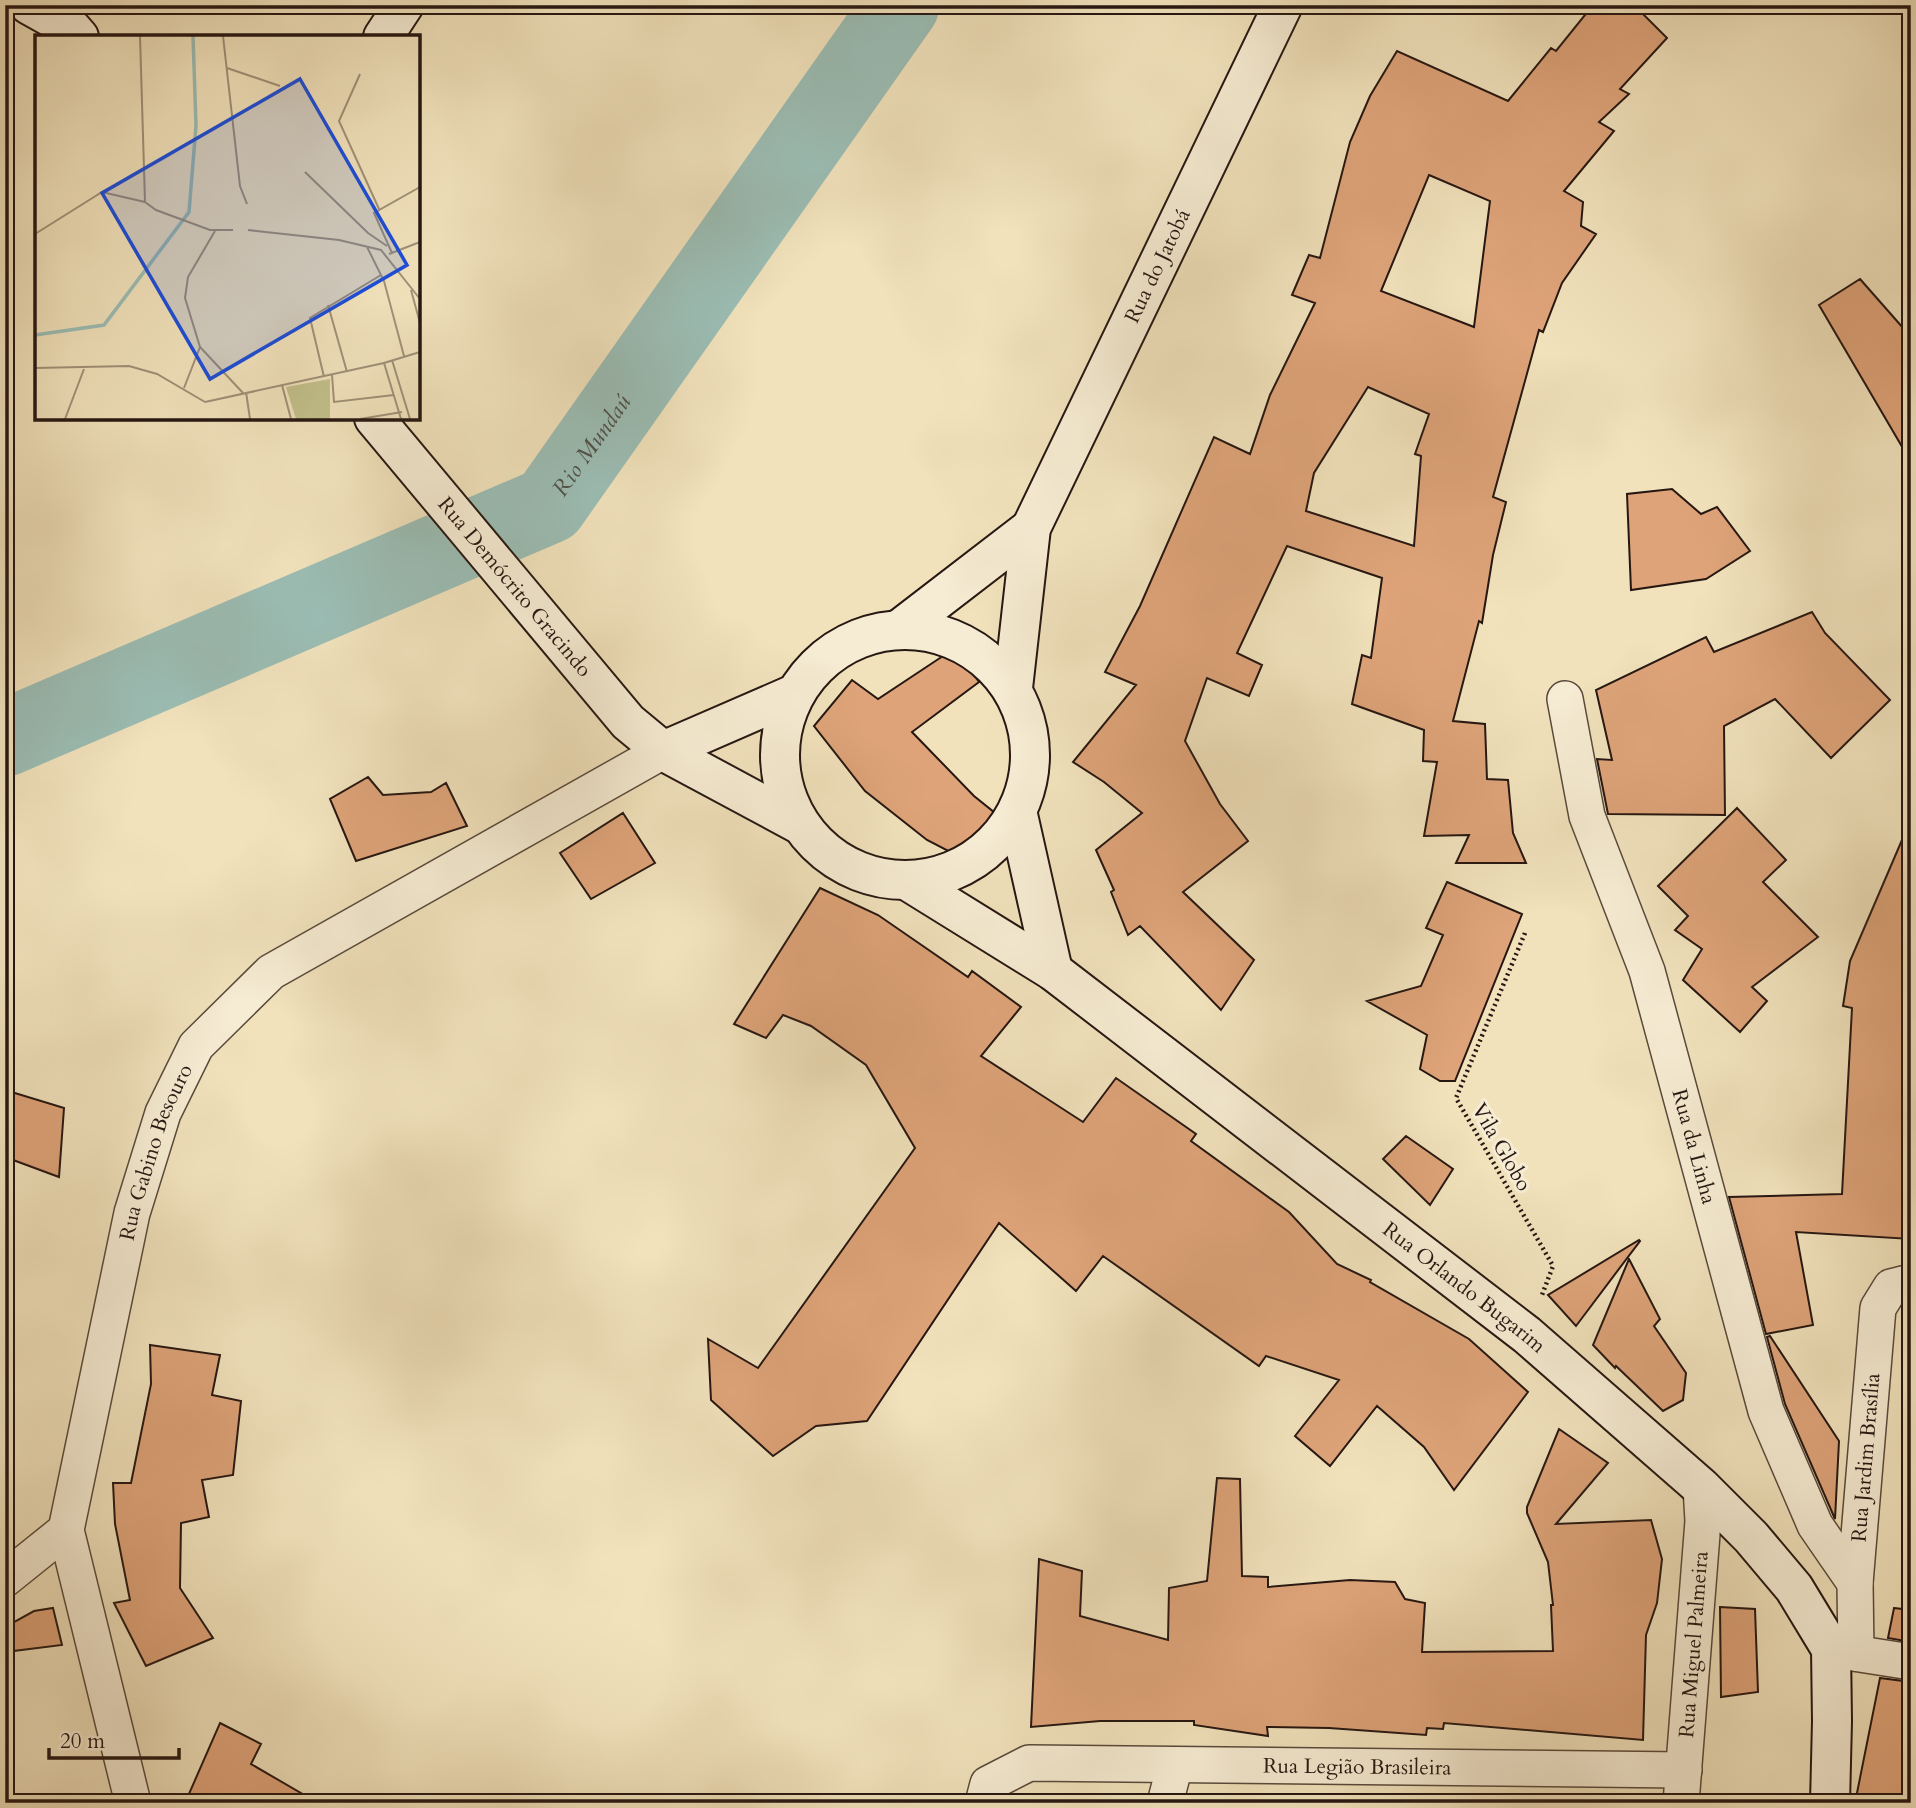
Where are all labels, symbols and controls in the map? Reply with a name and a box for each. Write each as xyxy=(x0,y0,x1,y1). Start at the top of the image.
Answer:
inset map xyxy=(35,35,420,420)
street label: Rua do Jatobá xyxy=(1118,204,1198,328)
water label: Rio Mundaú xyxy=(545,388,638,502)
street label: Rua Demócrito Gracindo xyxy=(431,491,598,683)
street label: Rua Gabino Besouro xyxy=(113,1059,200,1243)
street label: Rua da Linha xyxy=(1665,1086,1723,1207)
street label: Vila Globo xyxy=(1465,1098,1538,1197)
street label: Rua Orlando Bugarim xyxy=(1376,1215,1552,1360)
street label: Rua Jardim Brasília xyxy=(1844,1372,1888,1543)
street label: Rua Miguel Palmeira xyxy=(1672,1550,1716,1739)
scale bar xyxy=(49,1717,178,1761)
text: 20 m xyxy=(60,1727,105,1756)
street label: Rua Legião Brasileira xyxy=(1263,1752,1452,1783)

